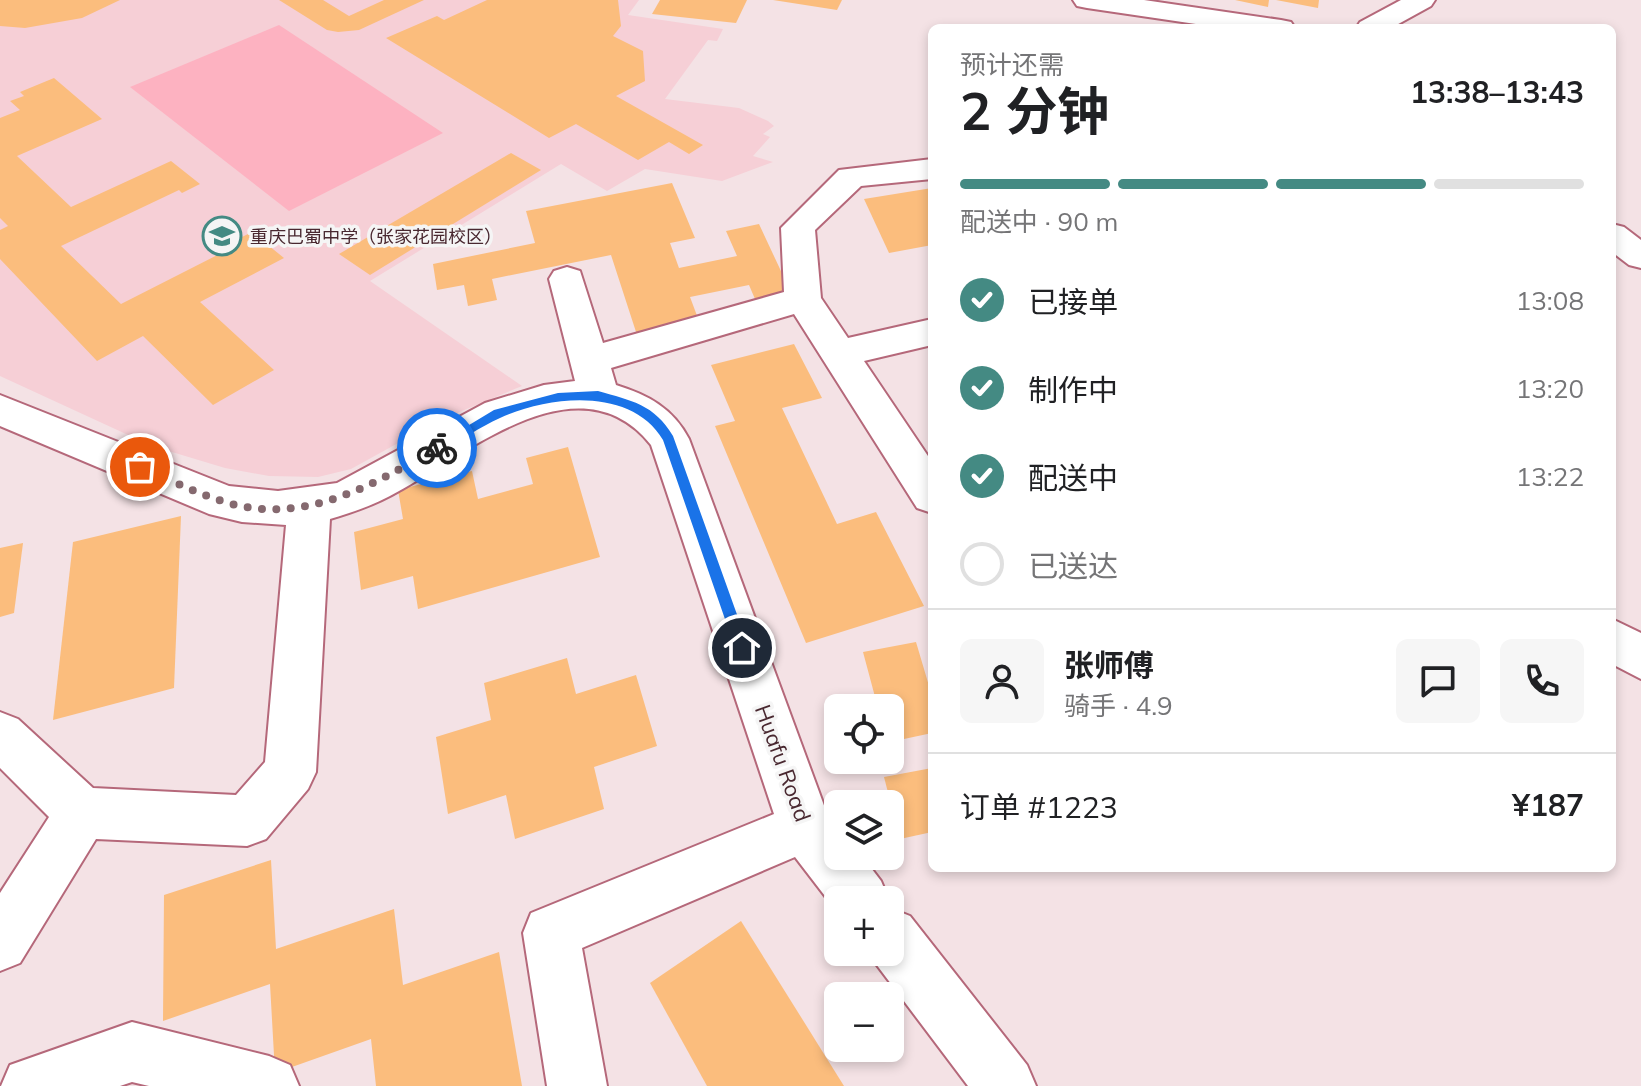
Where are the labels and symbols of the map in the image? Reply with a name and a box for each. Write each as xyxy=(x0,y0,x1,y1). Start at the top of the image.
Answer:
school or university icon: 重庆巴蜀中学（张家花园校区） xyxy=(201,215,243,257)
place label: 重庆巴蜀中学（张家花园校区） xyxy=(250,225,502,248)
courier xyxy=(397,408,477,488)
pin xyxy=(106,433,174,501)
pin xyxy=(708,614,776,682)
street label: Huafu Road xyxy=(749,701,817,825)

